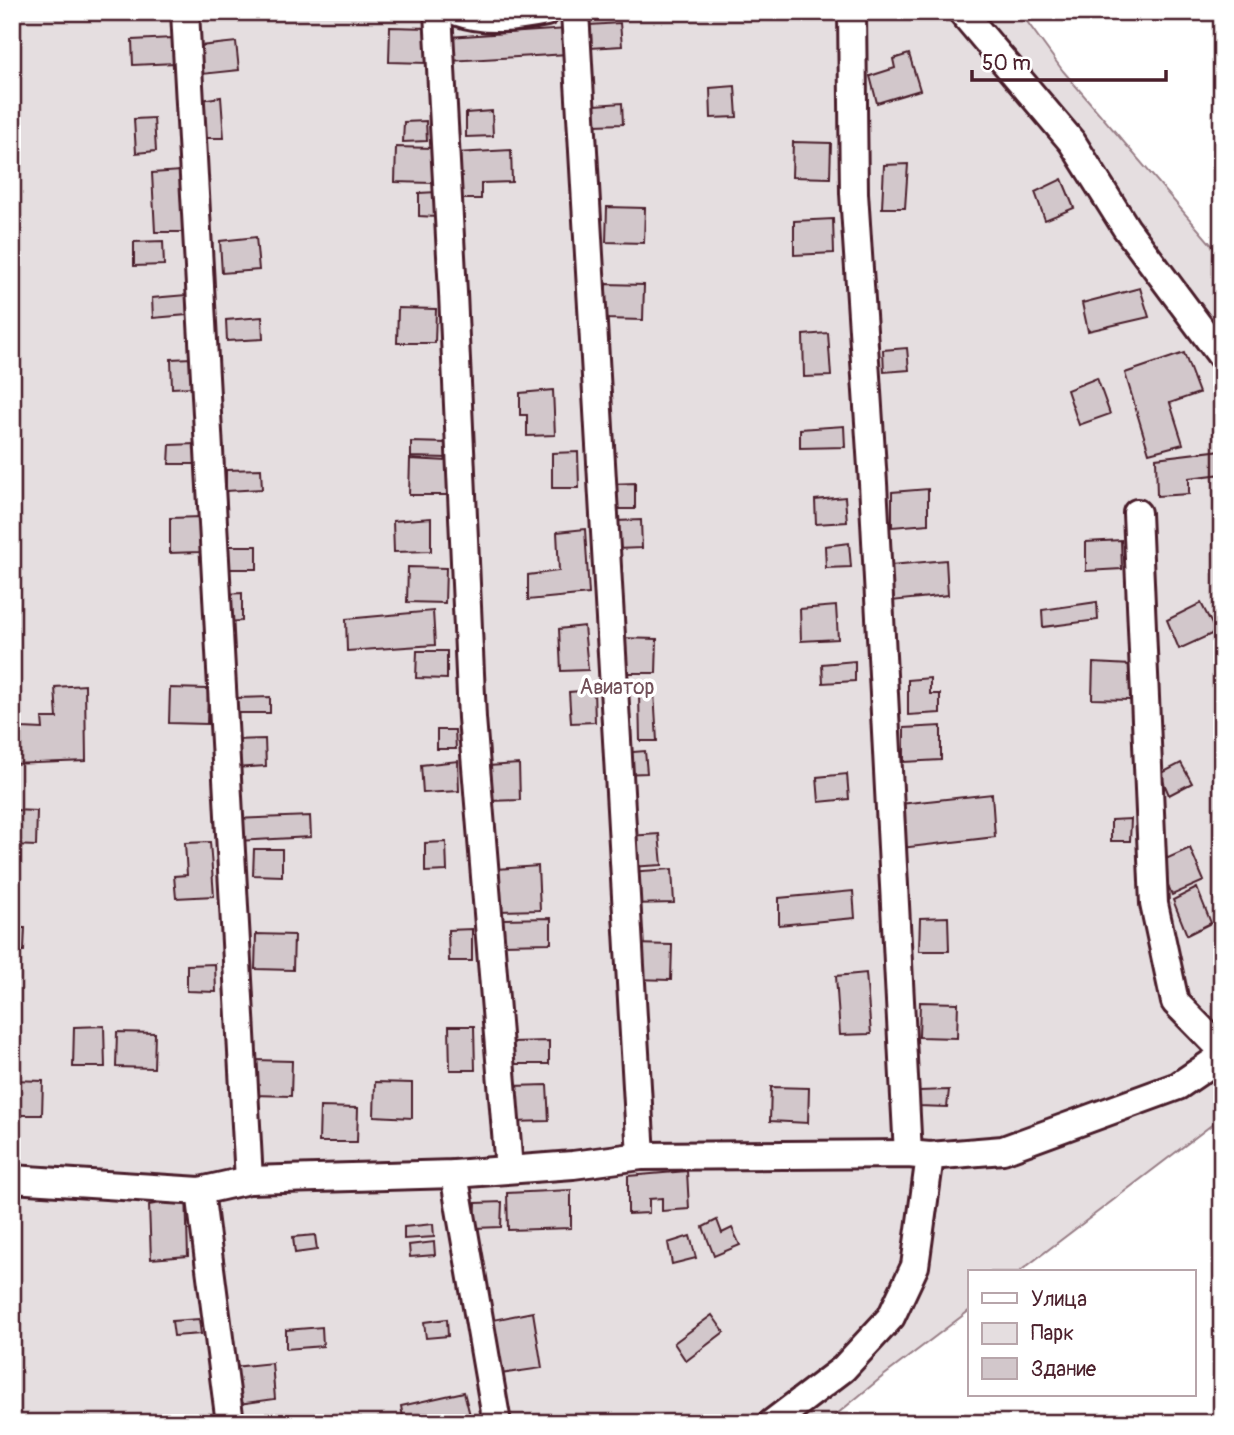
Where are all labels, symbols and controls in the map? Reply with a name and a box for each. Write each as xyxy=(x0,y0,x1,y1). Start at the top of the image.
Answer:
scale bar xyxy=(972,38,1166,82)
text: 50 m xyxy=(982,50,1031,77)
park label: Авиатор xyxy=(580,674,654,701)
legend xyxy=(968,1270,1196,1396)
text: Улица xyxy=(1031,1286,1087,1313)
text: Парк xyxy=(1031,1320,1074,1347)
text: Здание xyxy=(1031,1356,1097,1383)

